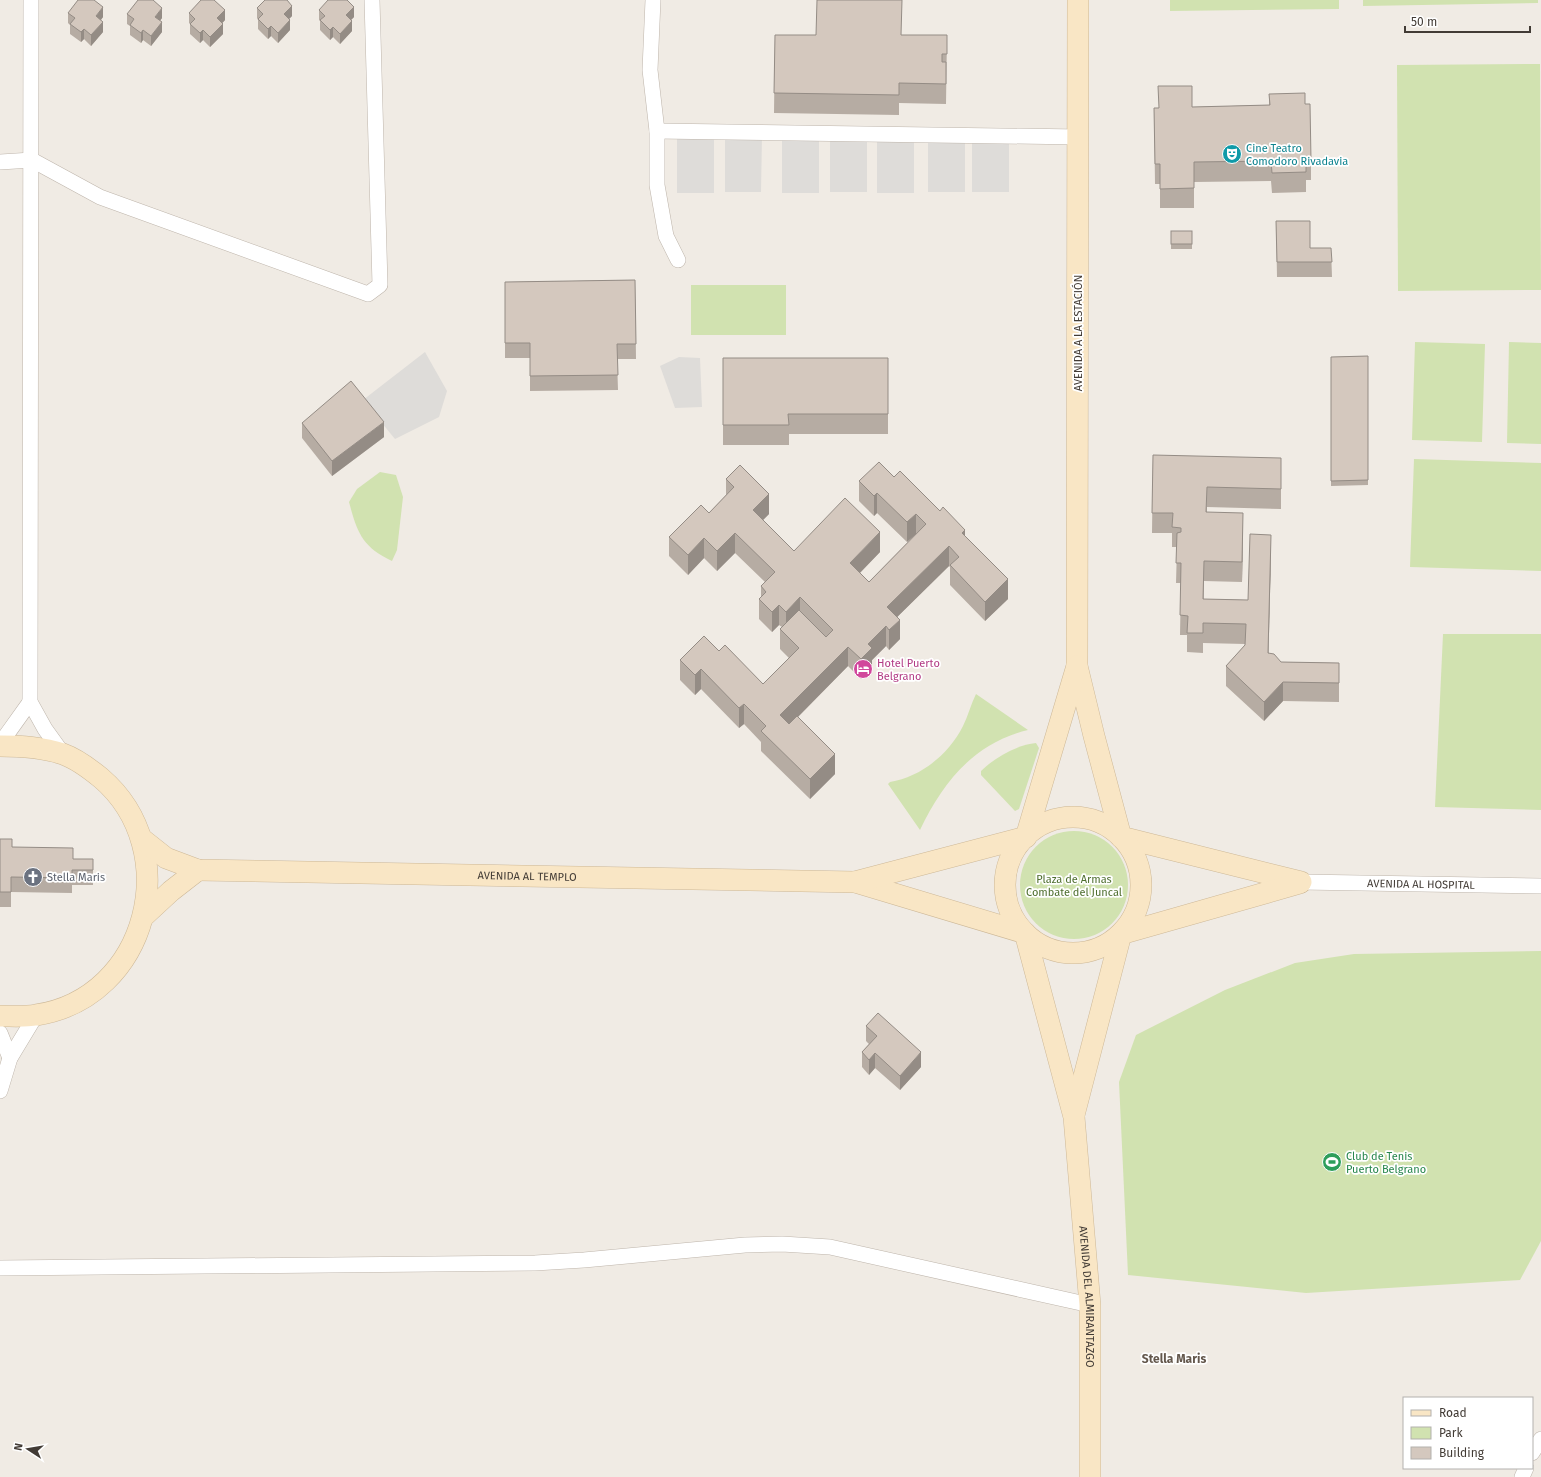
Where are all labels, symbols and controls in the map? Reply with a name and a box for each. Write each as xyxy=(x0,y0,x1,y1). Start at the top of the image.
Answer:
scale bar xyxy=(1405,8,1530,34)
text: 50 m xyxy=(1411,15,1437,29)
place label: Cine Teatro Comodoro Rivadavia xyxy=(1246,142,1348,168)
theatre icon: Cine Teatro Comodoro Rivadavia xyxy=(1221,143,1243,165)
street label: AVENIDA A LA ESTACIÓN xyxy=(1071,275,1085,391)
place label: Hotel Puerto Belgrano xyxy=(877,657,940,683)
hotel icon: Hotel Puerto Belgrano xyxy=(852,658,874,680)
church icon: Stella Maris xyxy=(22,866,44,888)
street label: AVENIDA AL TEMPLO xyxy=(478,869,577,884)
place label: Stella Maris xyxy=(47,871,105,884)
park label: Plaza de Armas Combate del Juncal xyxy=(1026,873,1122,899)
street label: AVENIDA AL HOSPITAL xyxy=(1367,877,1475,892)
place label: Club de Tenis Puerto Belgrano xyxy=(1346,1150,1426,1176)
sports icon: Club de Tenis Puerto Belgrano xyxy=(1321,1151,1343,1173)
street label: AVENIDA DEL ALMIRANTAZGO xyxy=(1076,1225,1096,1368)
district label: Stella Maris xyxy=(1142,1352,1206,1366)
legend xyxy=(1403,1397,1533,1469)
text: Road xyxy=(1439,1406,1467,1420)
text: Park xyxy=(1439,1426,1463,1440)
north arrow xyxy=(8,1429,48,1469)
text: N xyxy=(12,1442,26,1452)
text: Building xyxy=(1439,1446,1485,1460)

